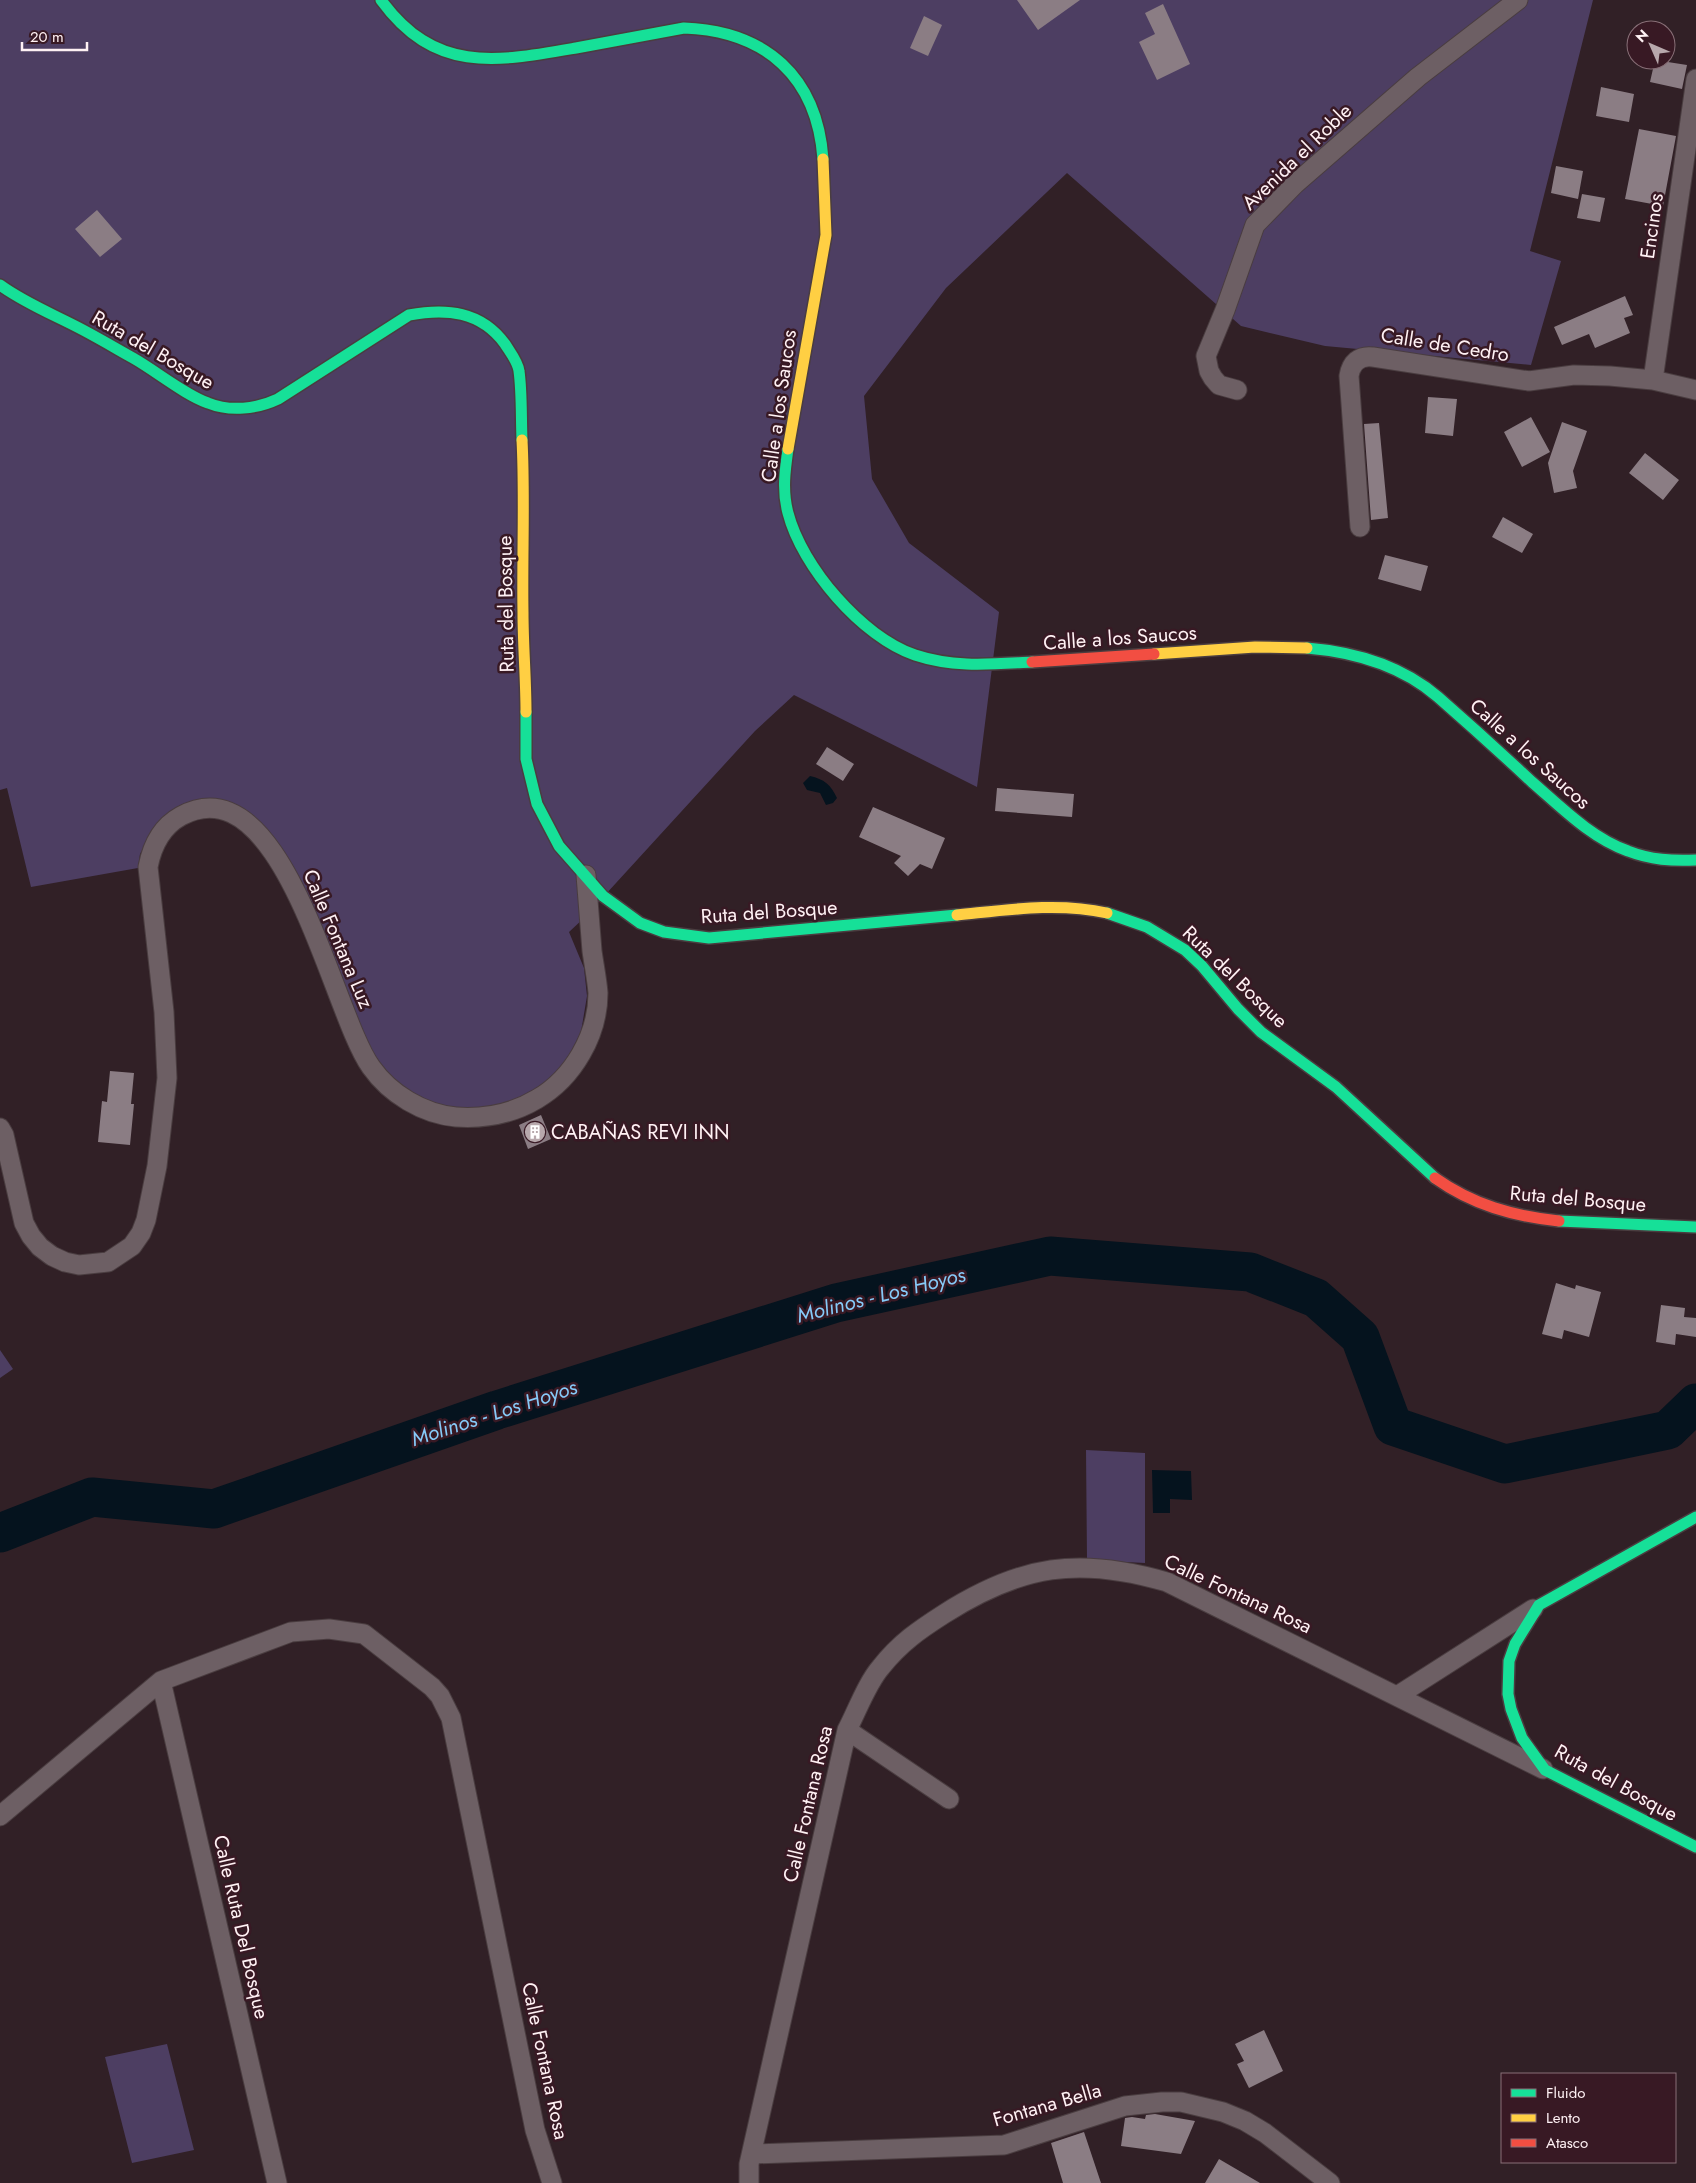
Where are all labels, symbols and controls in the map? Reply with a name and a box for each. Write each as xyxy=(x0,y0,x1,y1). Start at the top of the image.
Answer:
scale bar xyxy=(22,20,88,52)
north arrow xyxy=(1626,20,1676,70)
text: N xyxy=(1631,25,1653,47)
text: 20 m xyxy=(30,26,64,48)
street label: Avenida el Roble xyxy=(1235,97,1359,217)
street label: Encinos xyxy=(1633,191,1671,261)
street label: Ruta del Bosque xyxy=(87,303,219,397)
street label: Calle de Cedro xyxy=(1379,321,1511,369)
street label: Calle a los Saucos xyxy=(754,328,804,484)
street label: Ruta del Bosque xyxy=(490,535,522,673)
street label: Calle a los Saucos xyxy=(1042,618,1198,658)
street label: Calle a los Saucos xyxy=(1463,692,1597,816)
street label: Calle Fontana Luz xyxy=(296,865,380,1013)
street label: Ruta del Bosque xyxy=(700,893,838,931)
street label: Ruta del Bosque xyxy=(1176,919,1294,1035)
place label: CABAÑAS REVI INN xyxy=(551,1118,730,1147)
building icon: CABAÑAS REVI INN xyxy=(523,1120,547,1144)
street label: Ruta del Bosque xyxy=(1509,1179,1647,1219)
water label: Molinos - Los Hoyos xyxy=(794,1259,969,1330)
water label: Molinos - Los Hoyos xyxy=(407,1372,582,1454)
street label: Calle Fontana Rosa xyxy=(1159,1547,1317,1641)
street label: Calle Fontana Rosa xyxy=(776,1723,840,1885)
street label: Ruta del Bosque xyxy=(1549,1737,1683,1829)
street label: Calle Ruta Del Bosque xyxy=(206,1832,276,2022)
street label: Calle Fontana Rosa xyxy=(514,1980,576,2142)
legend xyxy=(1501,2073,1676,2163)
street label: Fontana Bella xyxy=(989,2076,1105,2134)
text: Fluido xyxy=(1546,2082,1585,2104)
text: Lento xyxy=(1546,2107,1580,2129)
text: Atasco xyxy=(1546,2132,1588,2154)

